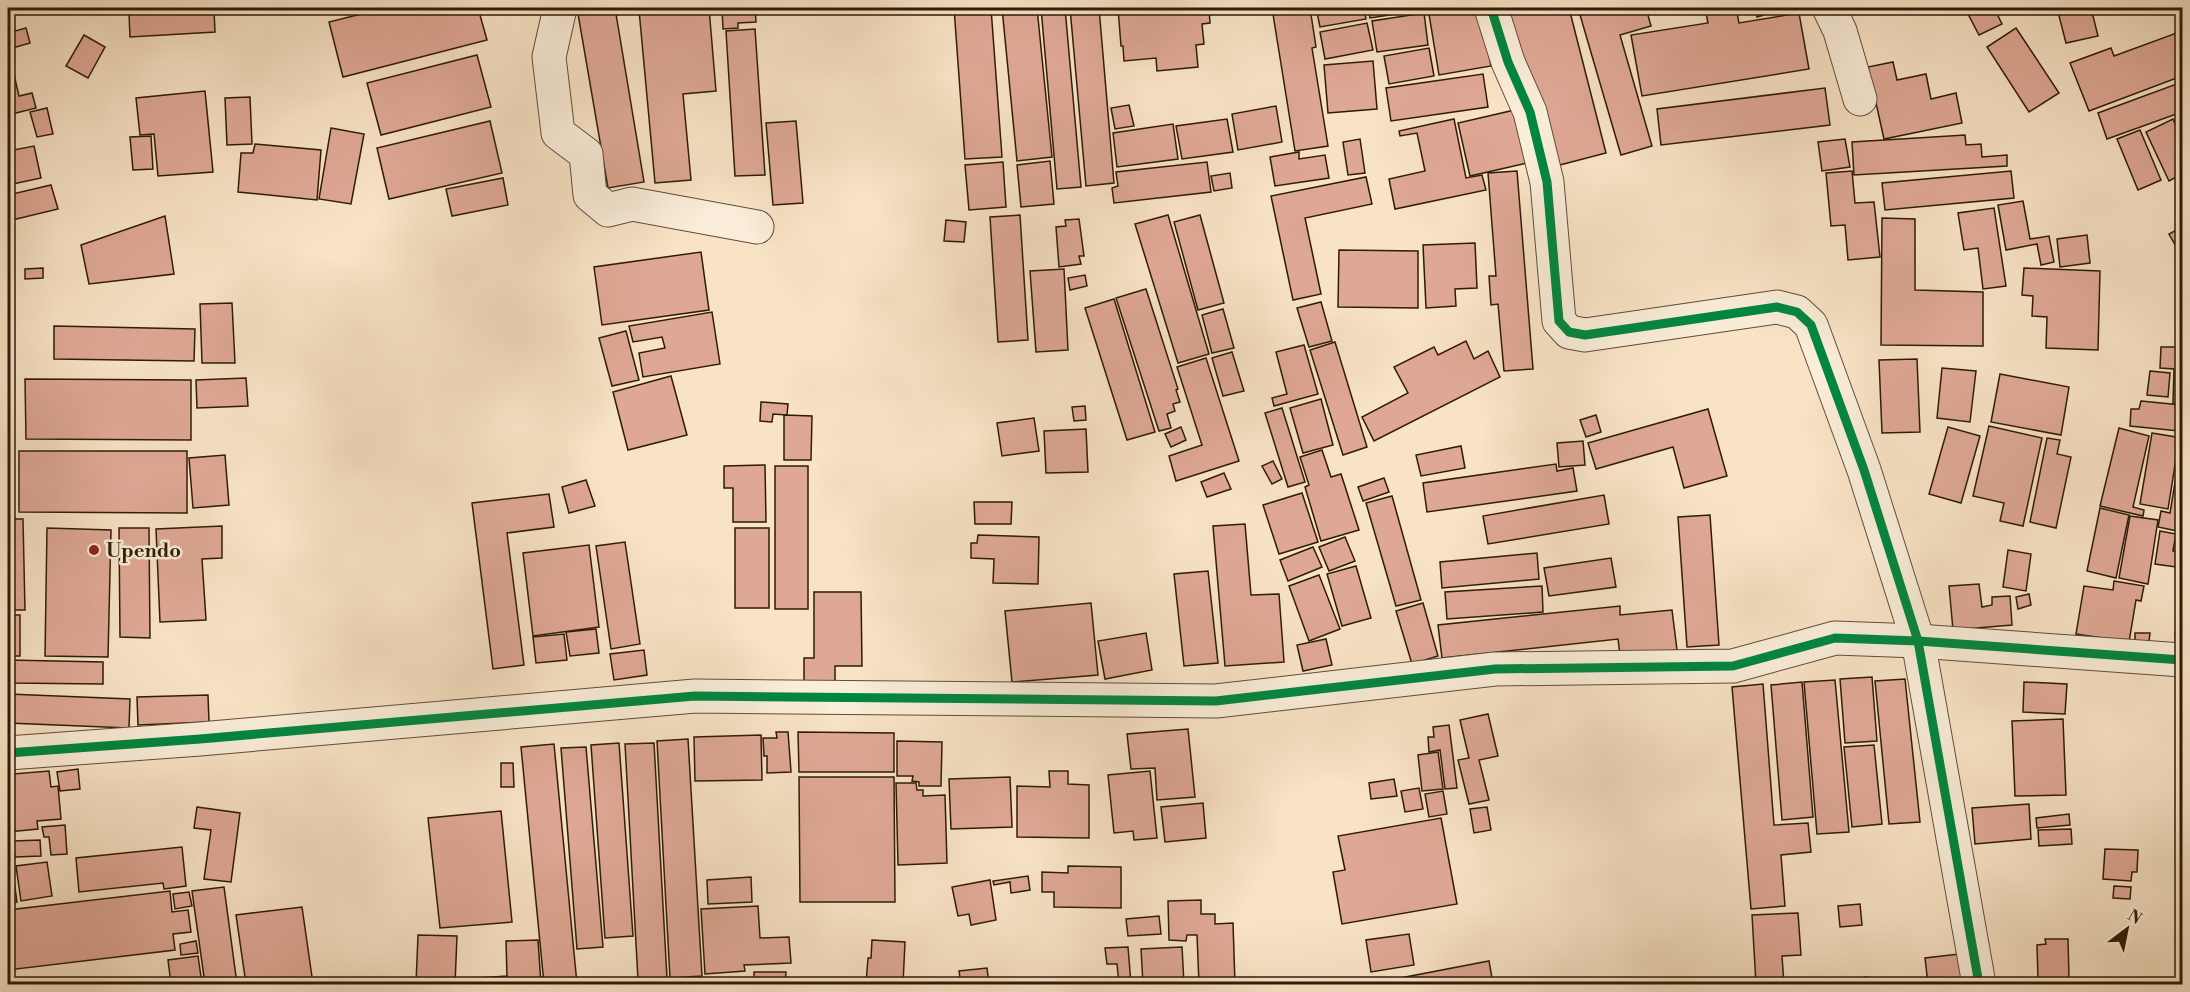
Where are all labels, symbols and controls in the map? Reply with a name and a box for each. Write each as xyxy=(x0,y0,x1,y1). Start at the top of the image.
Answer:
place label: Upendo xyxy=(106,539,181,564)
marker: Upendo xyxy=(87,543,101,557)
north arrow xyxy=(2097,899,2157,959)
text: N xyxy=(2124,905,2145,929)

